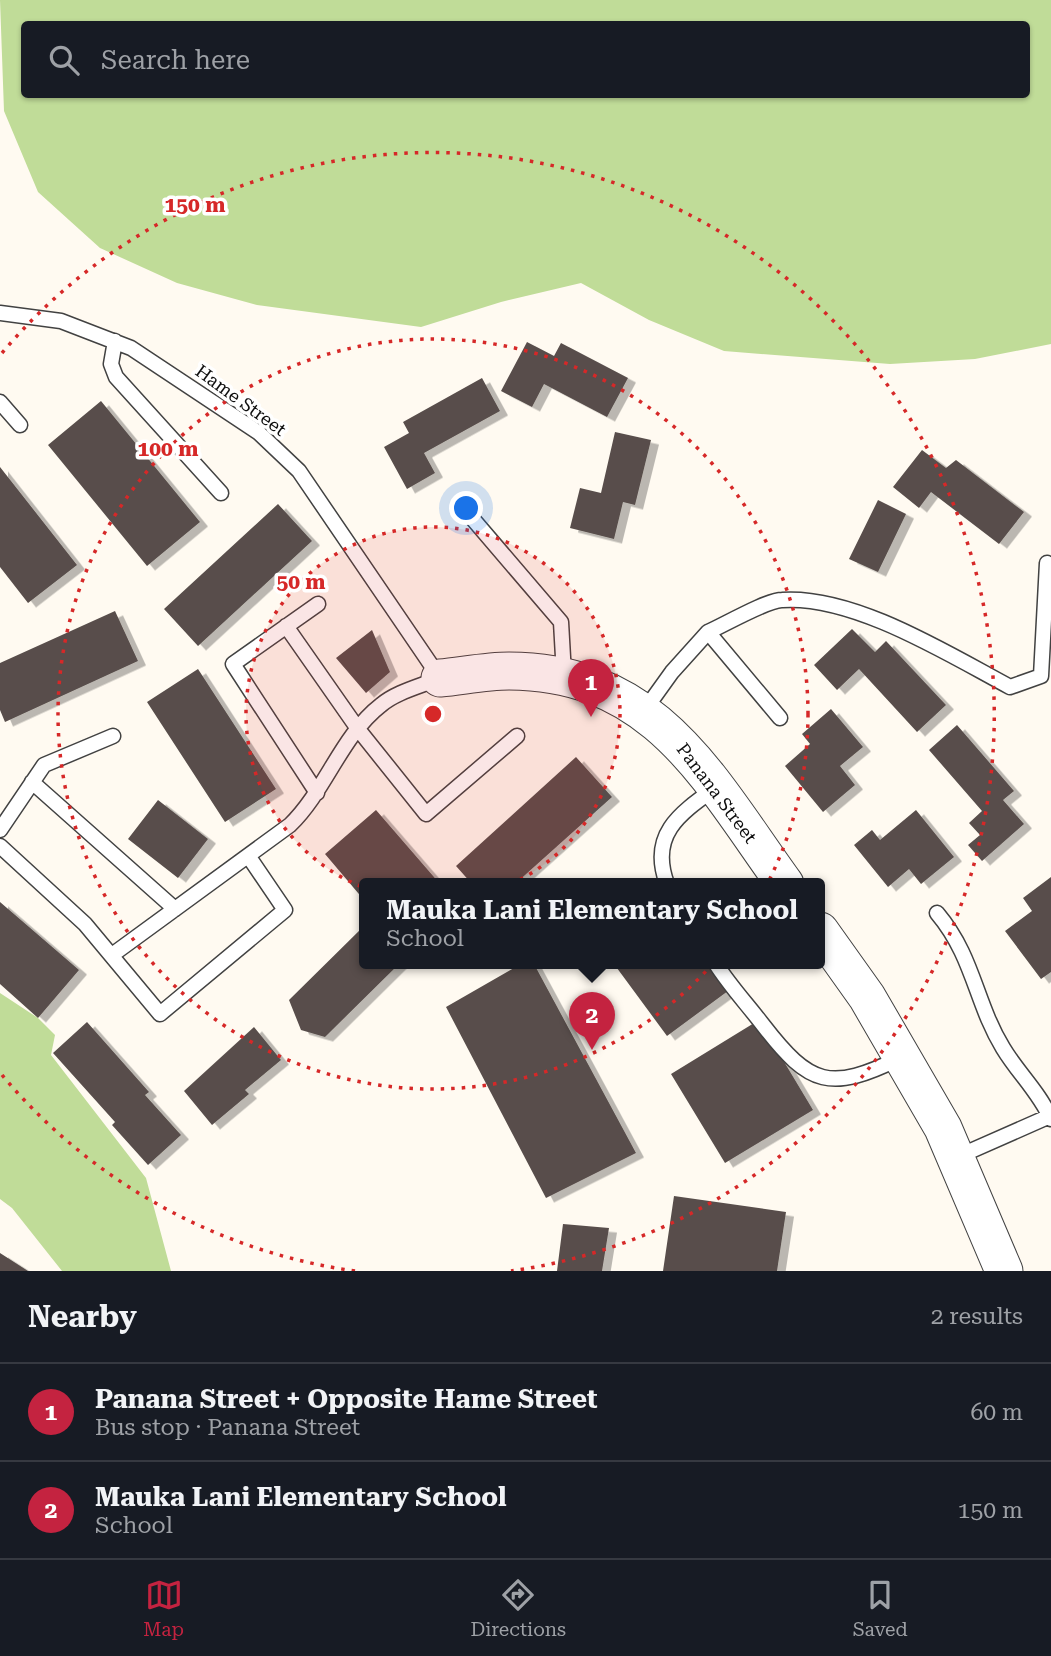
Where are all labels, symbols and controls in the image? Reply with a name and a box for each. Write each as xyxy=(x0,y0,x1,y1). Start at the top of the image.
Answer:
search box xyxy=(21,21,1030,98)
icon: search xyxy=(45,41,83,79)
text: Search here xyxy=(101,45,250,75)
text: 150 m xyxy=(165,193,225,217)
street label: Hame Street xyxy=(192,360,291,440)
text: 100 m xyxy=(138,437,198,461)
your location xyxy=(449,491,483,525)
text: 50 m xyxy=(276,570,326,594)
pin: 1 xyxy=(568,659,614,717)
centre of rings xyxy=(421,702,445,726)
street label: Panana Street xyxy=(673,739,762,847)
popup xyxy=(359,878,825,969)
text: Mauka Lani Elementary School xyxy=(386,895,798,925)
text: School xyxy=(386,925,464,952)
pin: 2 xyxy=(569,992,615,1050)
text: Nearby xyxy=(28,1299,137,1334)
text: 2 results xyxy=(931,1303,1023,1330)
text: Panana Street + Opposite Hame Street xyxy=(95,1384,598,1414)
text: 1 xyxy=(45,1399,57,1426)
text: 60 m xyxy=(970,1399,1023,1426)
text: Bus stop · Panana Street xyxy=(95,1414,360,1441)
text: Mauka Lani Elementary School xyxy=(95,1482,507,1512)
text: 2 xyxy=(45,1497,57,1524)
text: 150 m xyxy=(958,1497,1023,1524)
text: School xyxy=(95,1512,173,1539)
tab: Map xyxy=(143,1576,184,1641)
tab: Directions xyxy=(470,1576,566,1641)
tab: Saved xyxy=(853,1576,908,1641)

